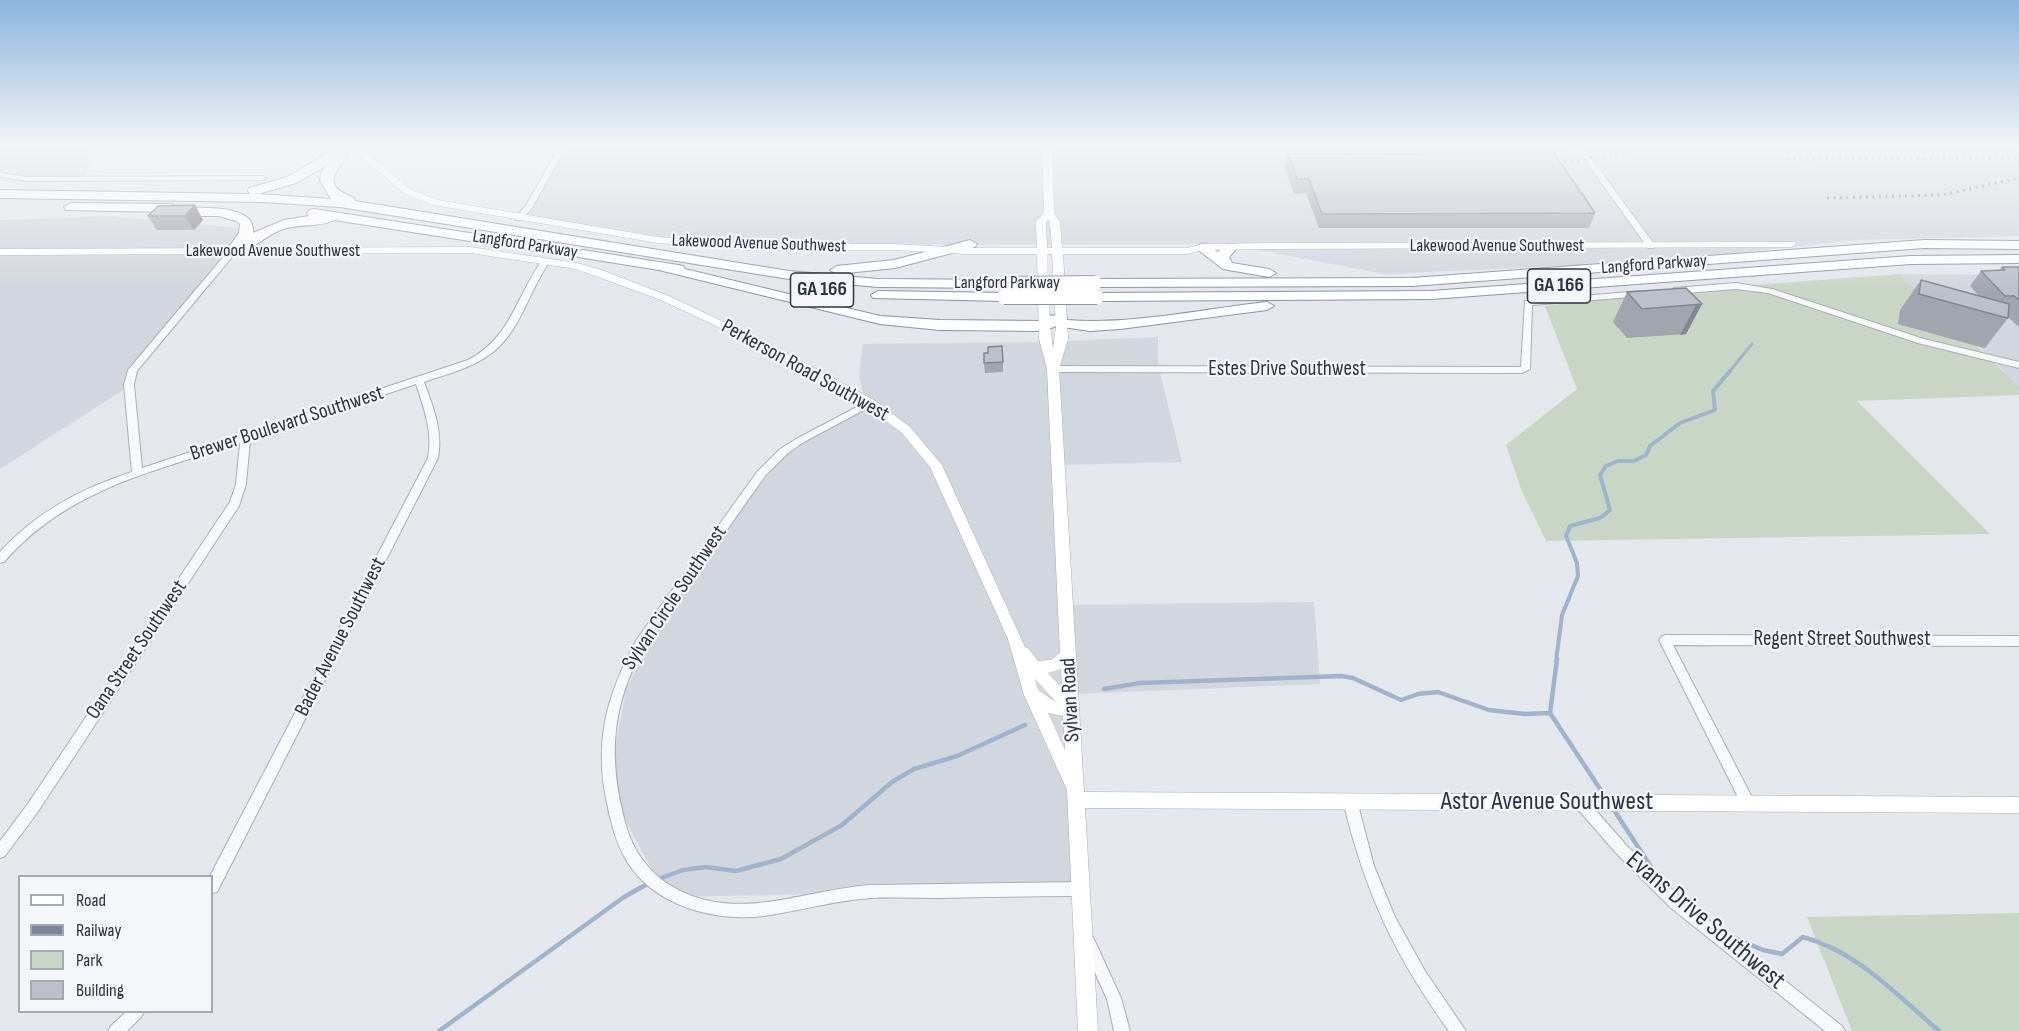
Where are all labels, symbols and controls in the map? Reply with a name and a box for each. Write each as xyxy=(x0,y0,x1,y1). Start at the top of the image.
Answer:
street label: Langford Parkway xyxy=(471,226,579,264)
street label: Lakewood Avenue Southwest xyxy=(671,230,847,258)
street label: Lakewood Avenue Southwest xyxy=(1410,235,1584,257)
street label: Lakewood Avenue Southwest xyxy=(186,240,360,262)
street label: Langford Parkway xyxy=(1600,251,1708,279)
road number: GA 166 xyxy=(1528,269,1590,303)
street label: Langford Parkway xyxy=(954,272,1060,294)
road number: GA 166 xyxy=(790,273,854,307)
street label: Perkerson Road Southwest xyxy=(717,314,893,428)
street label: Estes Drive Southwest xyxy=(1208,357,1366,383)
street label: Brewer Boulevard Southwest xyxy=(187,381,387,467)
street label: Sylvan Circle Southwest xyxy=(617,521,733,675)
street label: Bader Avenue Southwest xyxy=(290,553,392,721)
street label: Oana Street Southwest xyxy=(81,576,193,724)
street label: Regent Street Southwest xyxy=(1753,627,1931,653)
street label: Sylvan Road xyxy=(1056,657,1086,743)
street label: Astor Avenue Southwest xyxy=(1441,786,1653,818)
street label: Evans Drive Southwest xyxy=(1619,845,1791,997)
legend xyxy=(18,875,213,1013)
text: Road xyxy=(76,890,106,911)
text: Railway xyxy=(76,920,121,941)
text: Park xyxy=(76,950,102,971)
text: Building xyxy=(76,980,124,1001)

